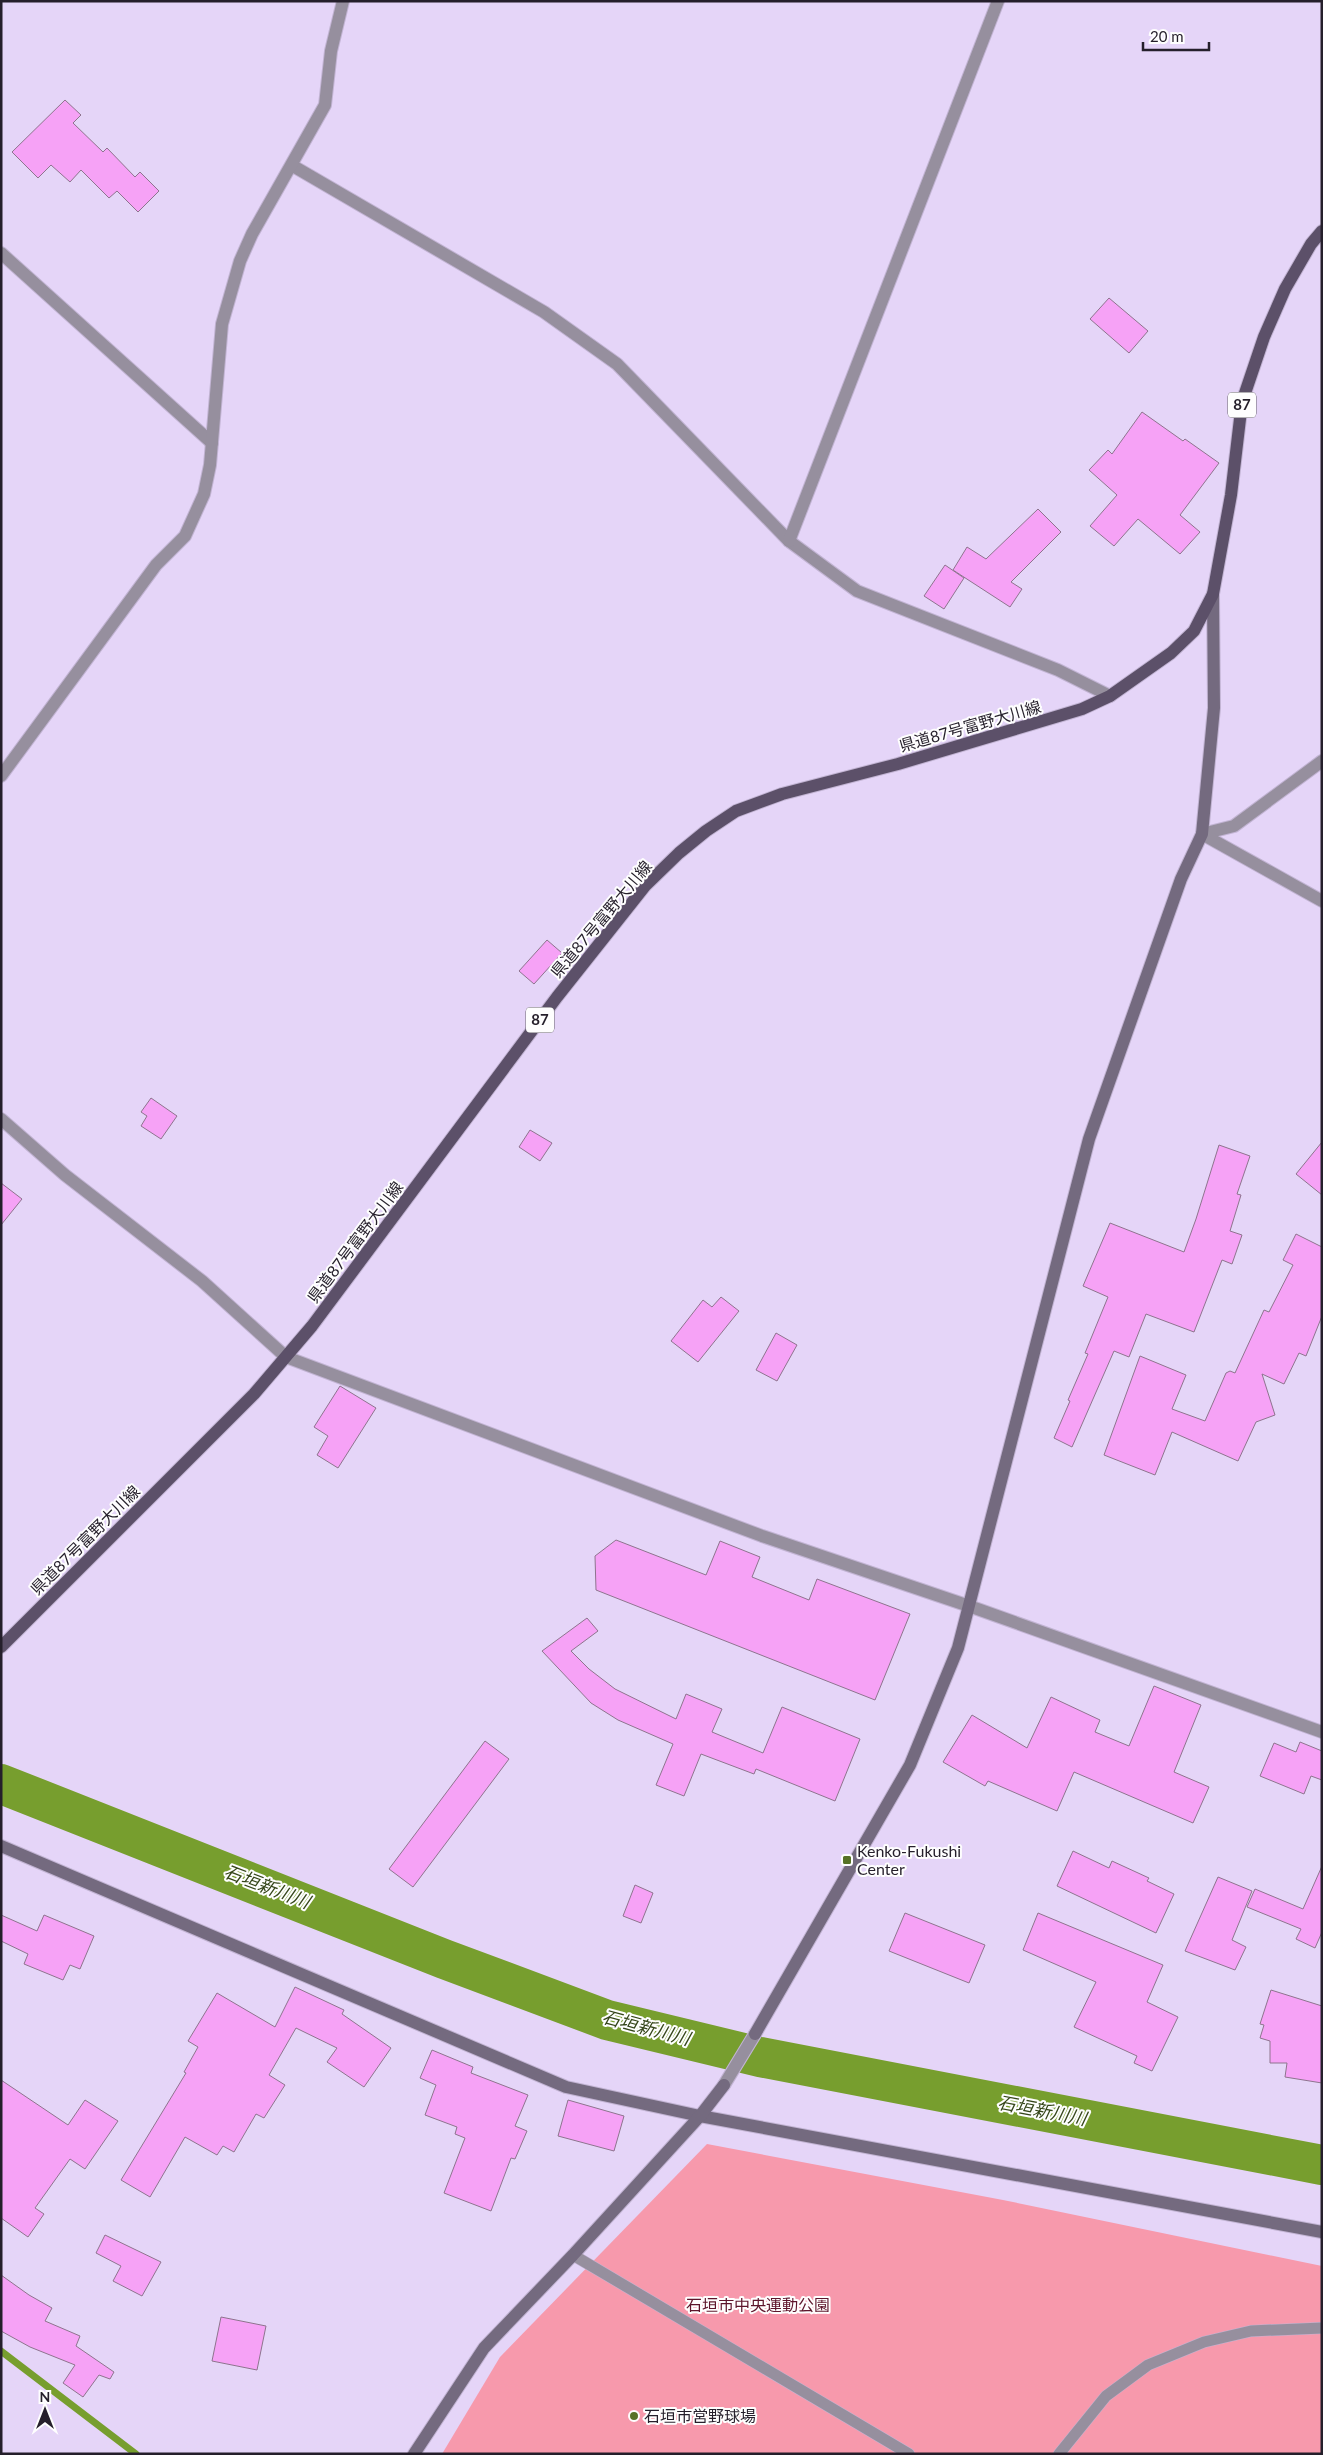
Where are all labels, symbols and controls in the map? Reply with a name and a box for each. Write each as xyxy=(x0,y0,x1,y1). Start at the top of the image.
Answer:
scale bar xyxy=(1143,20,1209,52)
text: 20 m xyxy=(1150,27,1184,45)
road number: 87 xyxy=(1228,392,1256,418)
street label: 県道87号富野大川線 xyxy=(897,696,1043,755)
street label: 県道87号富野大川線 xyxy=(546,856,655,981)
road number: 87 xyxy=(526,1008,554,1032)
street label: 県道87号富野大川線 xyxy=(303,1177,406,1306)
street label: 県道87号富野大川線 xyxy=(26,1481,143,1598)
place label: Kenko-Fukushi Center xyxy=(857,1841,961,1878)
marker: Kenko-Fukushi Center xyxy=(841,1854,853,1866)
water label: 石垣新川川 xyxy=(221,1860,315,1913)
water label: 石垣新川川 xyxy=(600,2005,695,2050)
water label: 石垣新川川 xyxy=(996,2091,1090,2130)
park label: 石垣市中央運動公園 xyxy=(686,2295,830,2314)
north arrow xyxy=(20,2385,70,2435)
text: N xyxy=(40,2388,50,2405)
place label: 石垣市営野球場 xyxy=(644,2406,756,2425)
marker: 石垣市営野球場 xyxy=(628,2410,640,2422)

